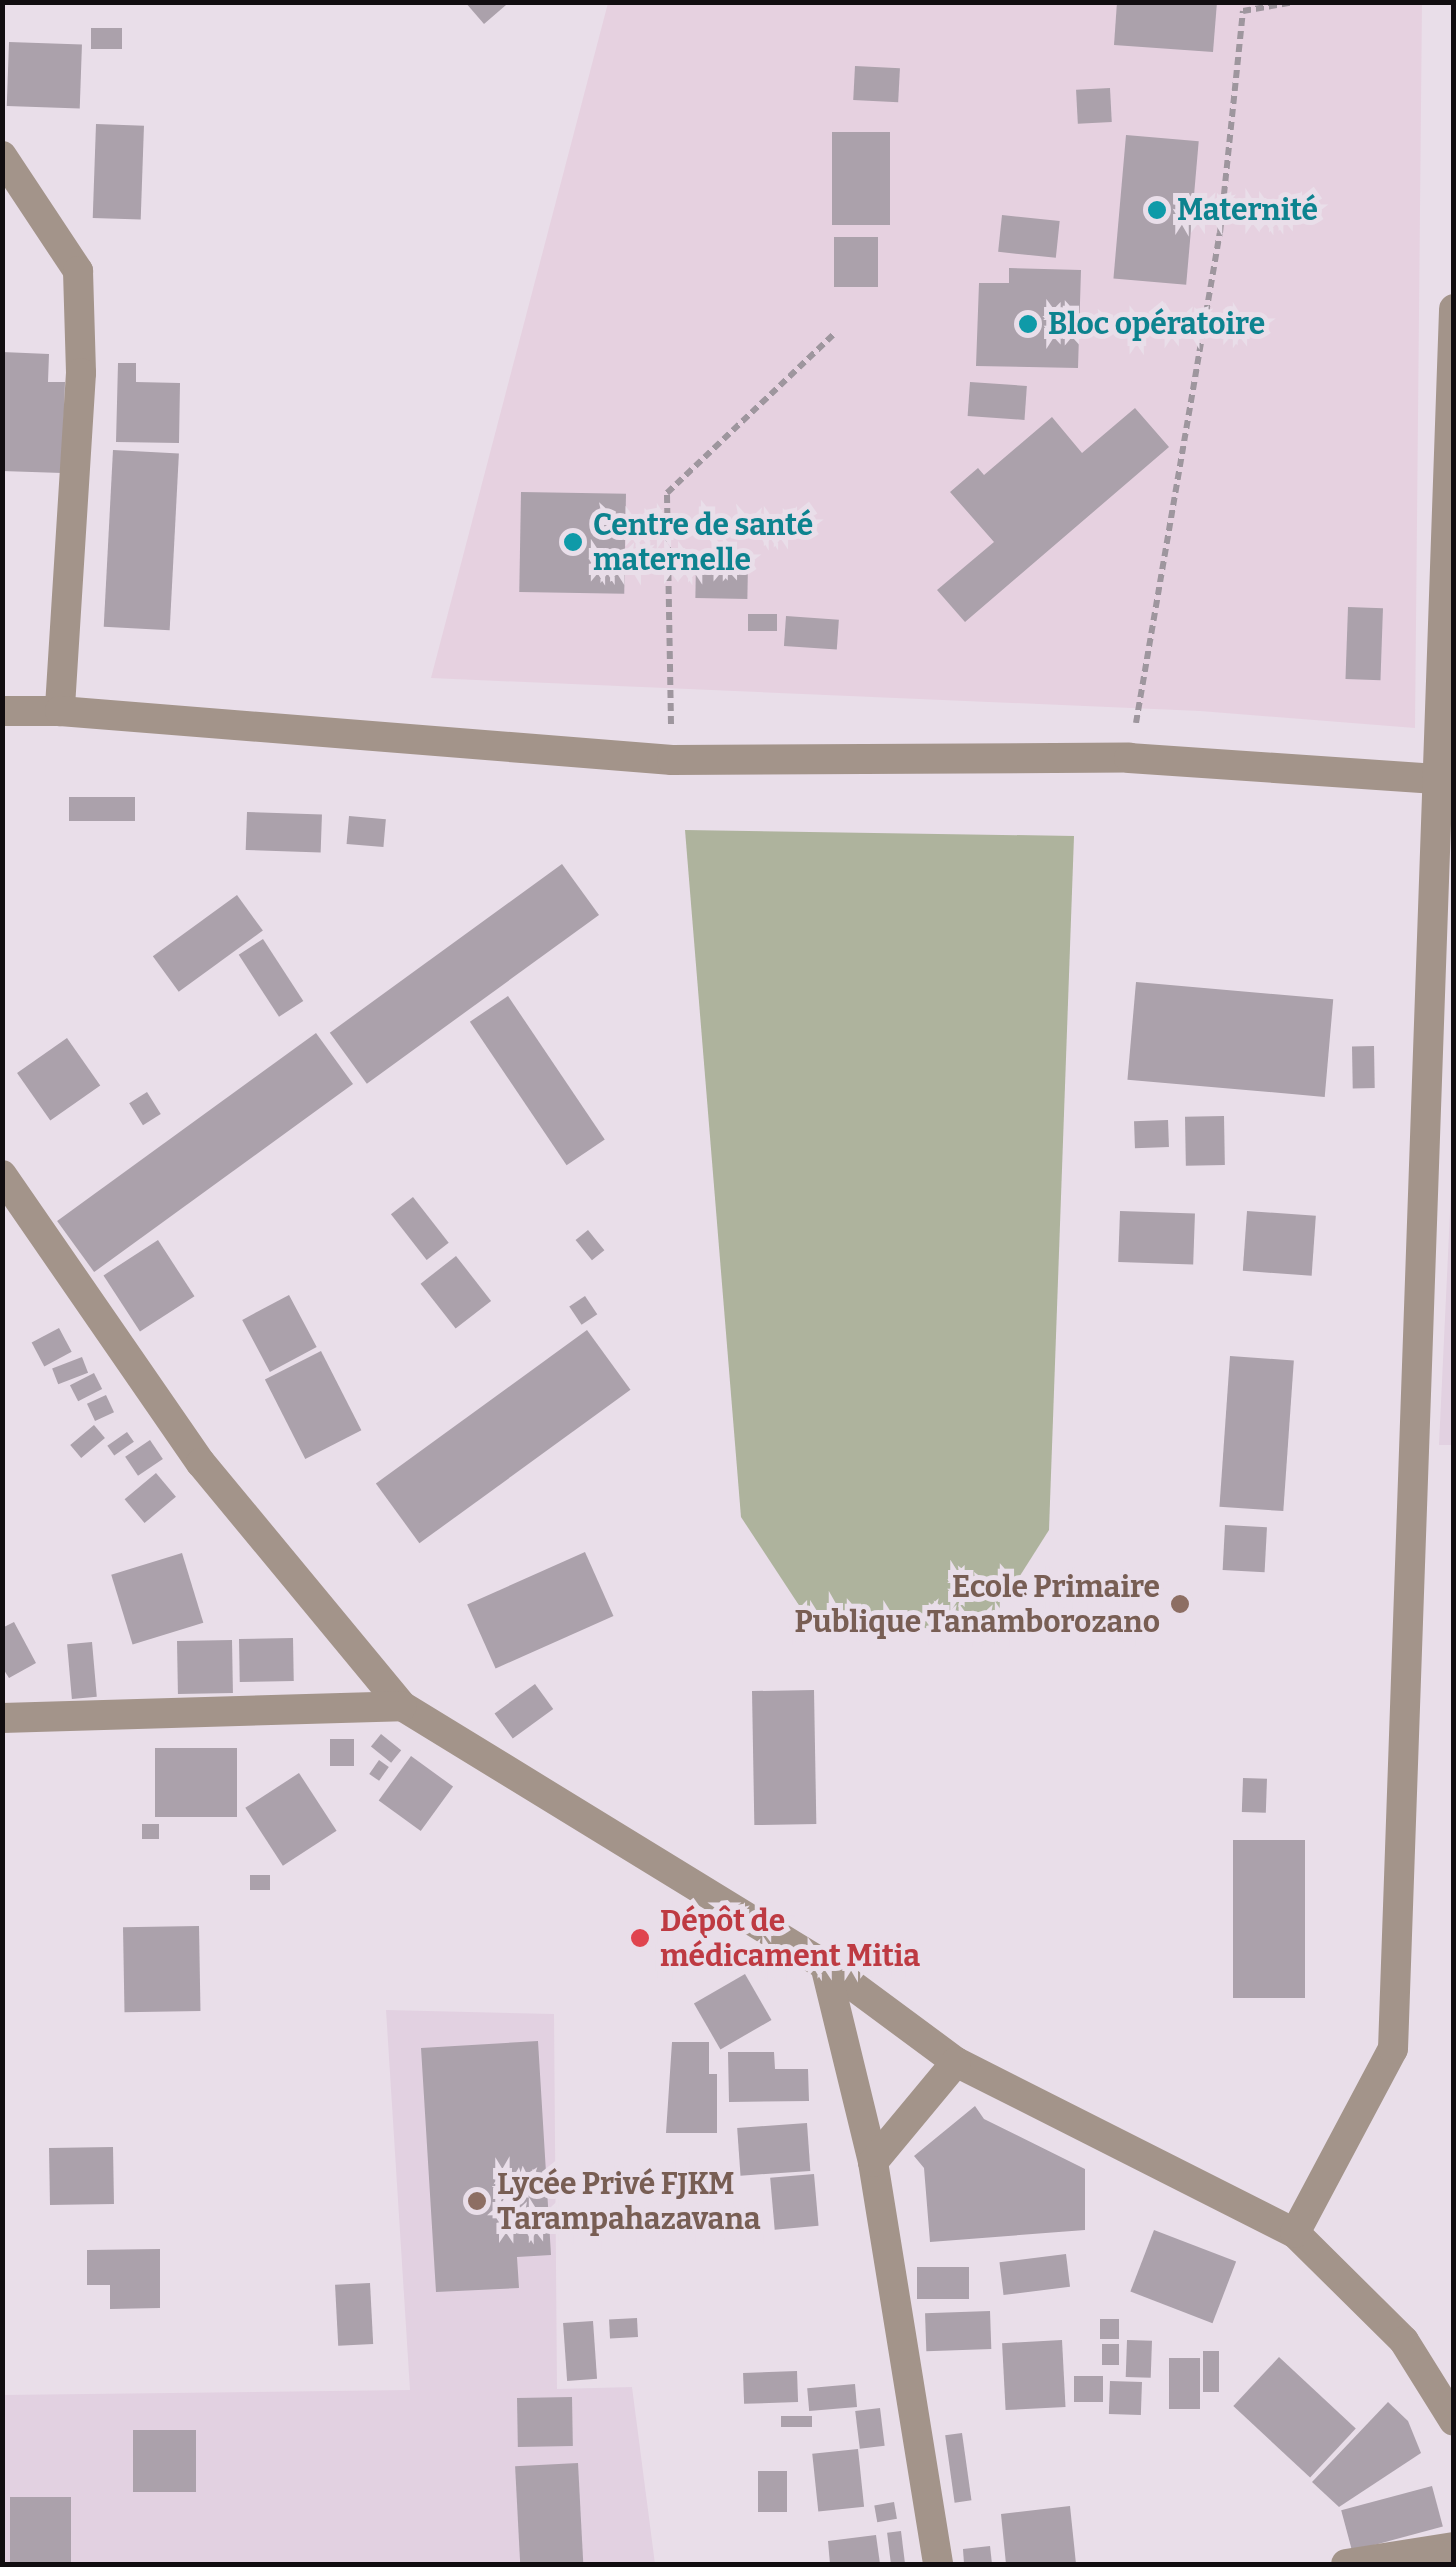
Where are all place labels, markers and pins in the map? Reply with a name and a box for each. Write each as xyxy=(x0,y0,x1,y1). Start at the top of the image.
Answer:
place label: Maternité xyxy=(1177,192,1318,228)
marker: Maternité xyxy=(1146,199,1168,221)
place label: Bloc opératoire xyxy=(1048,306,1265,342)
marker: Bloc opératoire xyxy=(1017,313,1039,335)
place label: Centre de santé maternelle xyxy=(593,507,813,578)
marker: Centre de santé maternelle xyxy=(562,531,584,553)
place label: Ecole Primaire Publique Tanamborozano xyxy=(795,1569,1160,1640)
marker: Ecole Primaire Publique Tanamborozano xyxy=(1169,1593,1191,1615)
place label: Dépôt de médicament Mitia xyxy=(660,1903,920,1974)
marker: Dépôt de médicament Mitia xyxy=(629,1927,651,1949)
place label: Lycée Privé FJKM Tarampahazavana xyxy=(497,2166,761,2236)
marker: Lycée Privé FJKM Tarampahazavana xyxy=(466,2190,488,2212)

